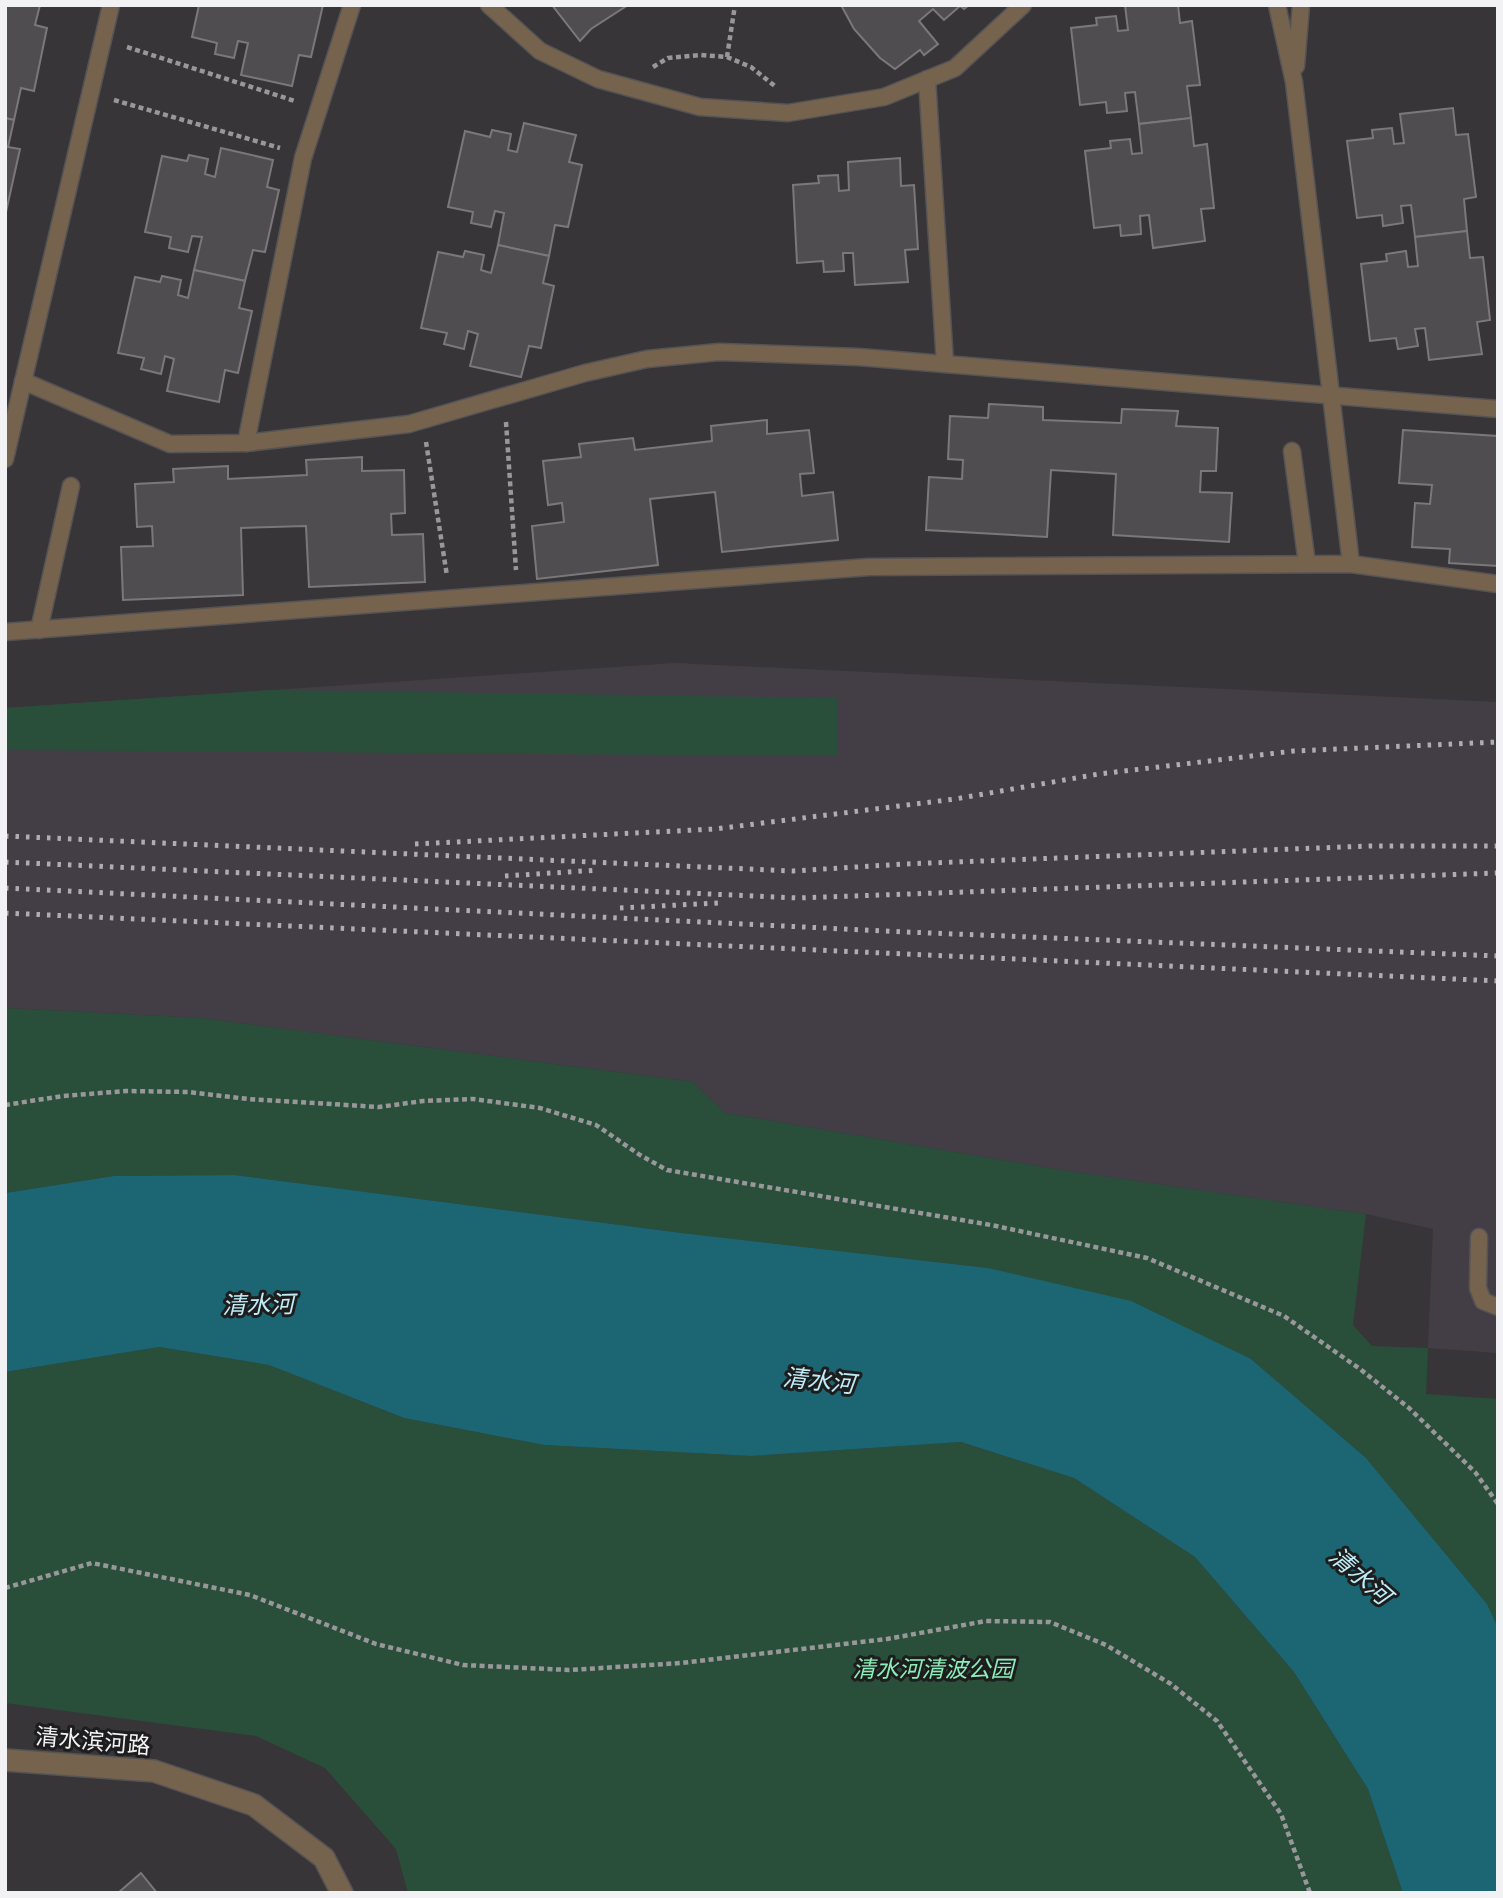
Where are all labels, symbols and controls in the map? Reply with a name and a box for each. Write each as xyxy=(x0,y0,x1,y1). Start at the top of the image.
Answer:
water label: 清水河 xyxy=(222,1291,298,1319)
water label: 清水河 xyxy=(782,1364,860,1398)
water label: 清水河 xyxy=(1324,1543,1399,1612)
park label: 清水河清波公园 xyxy=(853,1657,1017,1682)
street label: 清水滨河路 xyxy=(35,1724,151,1759)

